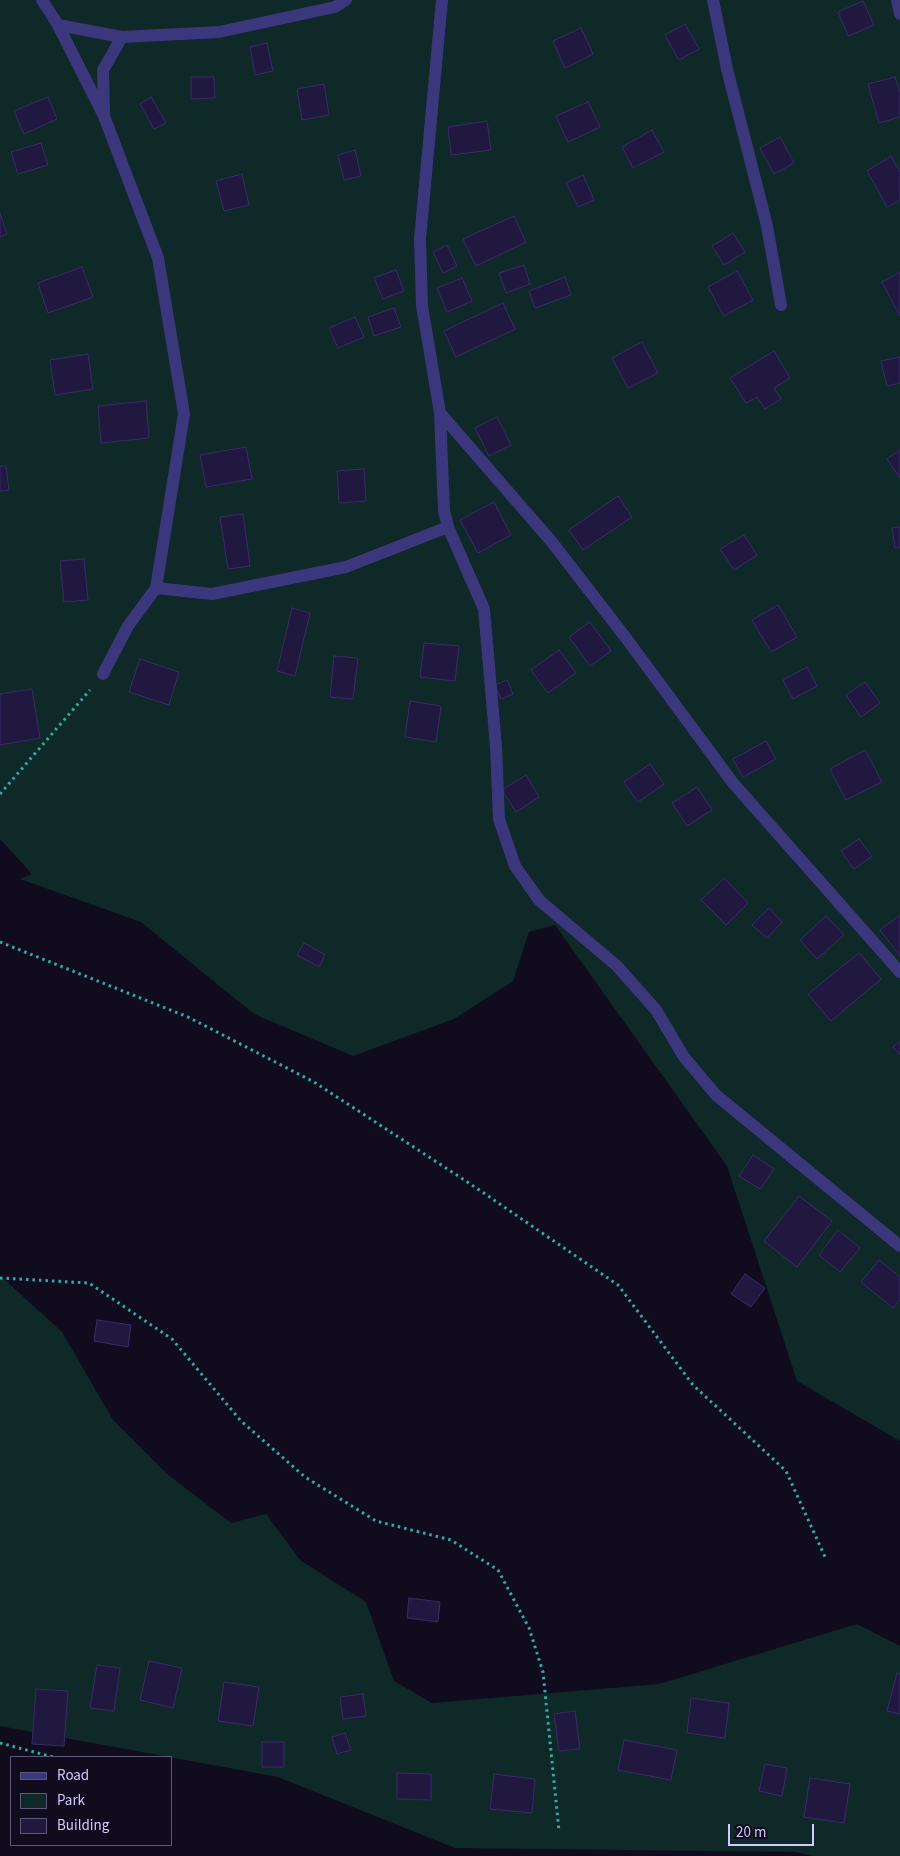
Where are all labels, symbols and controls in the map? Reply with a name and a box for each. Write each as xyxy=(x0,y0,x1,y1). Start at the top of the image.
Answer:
legend xyxy=(10,1756,172,1846)
text: Road xyxy=(57,1765,89,1786)
text: Park xyxy=(57,1790,85,1811)
scale bar xyxy=(730,1814,816,1846)
text: Building xyxy=(57,1815,109,1836)
text: 20 m xyxy=(736,1822,766,1843)

